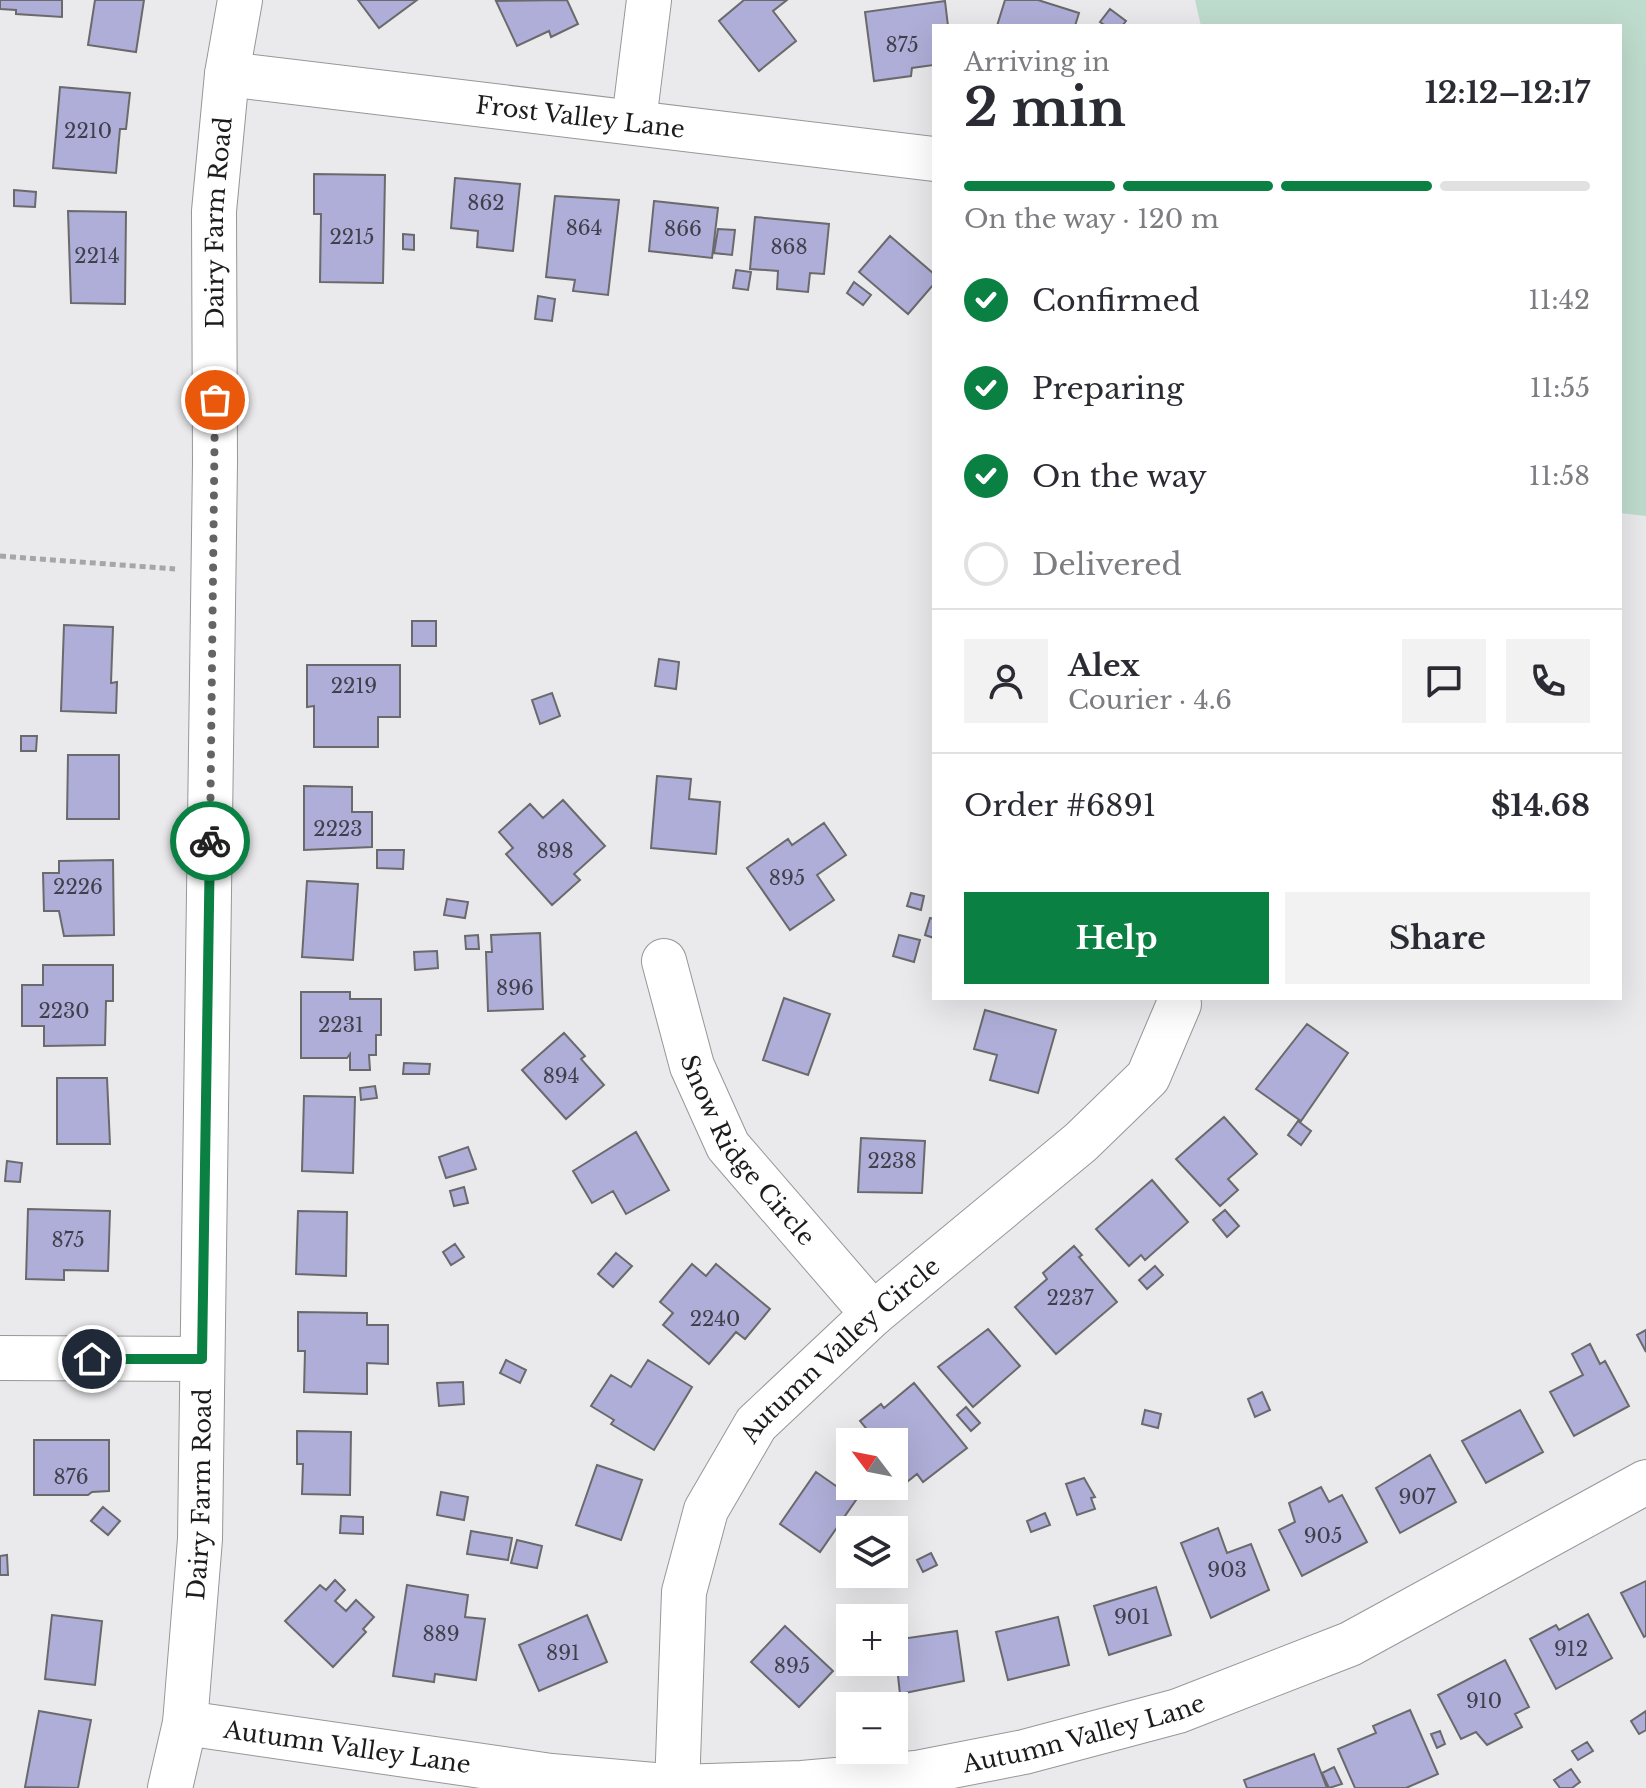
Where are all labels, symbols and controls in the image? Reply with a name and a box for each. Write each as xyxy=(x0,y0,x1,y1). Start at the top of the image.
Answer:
house number: 875 xyxy=(885,33,919,57)
text: Arriving in xyxy=(964,46,1110,78)
text: 12:12–12:17 xyxy=(1425,74,1590,111)
text: 2 min xyxy=(964,76,1126,140)
street label: Frost Valley Lane xyxy=(474,90,687,143)
street label: Dairy Farm Road xyxy=(199,115,237,328)
house number: 2210 xyxy=(64,119,112,143)
house number: 862 xyxy=(467,191,505,215)
text: On the way · 120 m xyxy=(964,203,1219,235)
house number: 864 xyxy=(566,216,602,240)
house number: 866 xyxy=(664,217,702,241)
house number: 2215 xyxy=(330,225,374,249)
house number: 868 xyxy=(770,235,808,259)
house number: 2214 xyxy=(74,244,120,268)
icon: check xyxy=(964,278,1008,322)
text: Confirmed xyxy=(1032,282,1200,319)
text: 11:42 xyxy=(1528,284,1590,316)
pin xyxy=(181,366,249,434)
icon: check xyxy=(964,366,1008,410)
text: Preparing xyxy=(1032,370,1184,407)
text: 11:55 xyxy=(1530,372,1590,404)
icon: bag xyxy=(193,378,237,422)
icon: check xyxy=(964,454,1008,498)
text: On the way xyxy=(1032,458,1207,495)
text: 11:58 xyxy=(1529,460,1590,492)
text: Delivered xyxy=(1032,546,1182,583)
button: person xyxy=(964,639,1048,723)
button: chat xyxy=(1402,639,1486,723)
button: phone xyxy=(1506,639,1590,723)
text: Alex xyxy=(1068,647,1140,684)
house number: 2219 xyxy=(331,674,377,698)
text: Courier · 4.6 xyxy=(1068,684,1232,716)
text: Order #6891 xyxy=(964,787,1156,824)
text: $14.68 xyxy=(1491,787,1590,824)
courier xyxy=(170,801,250,881)
house number: 2223 xyxy=(313,817,363,841)
icon: bike xyxy=(188,819,232,863)
house number: 898 xyxy=(536,839,574,863)
house number: 895 xyxy=(769,866,805,890)
house number: 2226 xyxy=(53,875,103,899)
button: Help xyxy=(964,892,1269,984)
button: Share xyxy=(1285,892,1590,984)
house number: 896 xyxy=(496,976,534,1000)
house number: 2230 xyxy=(38,999,90,1023)
house number: 2231 xyxy=(318,1013,364,1037)
street label: Snow Ridge Circle xyxy=(675,1051,821,1251)
house number: 894 xyxy=(543,1064,579,1088)
house number: 2238 xyxy=(867,1149,917,1173)
house number: 875 xyxy=(51,1228,85,1252)
street label: Autumn Valley Circle xyxy=(733,1251,945,1449)
house number: 2237 xyxy=(1047,1286,1094,1310)
house number: 2240 xyxy=(690,1307,740,1331)
pin xyxy=(58,1325,126,1393)
icon: home xyxy=(70,1337,114,1381)
street label: Dairy Farm Road xyxy=(181,1388,217,1601)
north arrow xyxy=(836,1428,908,1500)
map controls xyxy=(836,1428,908,1764)
house number: 876 xyxy=(53,1465,89,1489)
house number: 907 xyxy=(1398,1485,1437,1509)
button: layers xyxy=(836,1516,908,1588)
house number: 905 xyxy=(1304,1524,1342,1548)
house number: 903 xyxy=(1207,1558,1247,1582)
button: + xyxy=(836,1604,908,1676)
house number: 901 xyxy=(1114,1605,1150,1629)
house number: 889 xyxy=(422,1622,460,1646)
house number: 912 xyxy=(1554,1637,1588,1661)
house number: 891 xyxy=(546,1641,580,1665)
house number: 895 xyxy=(774,1654,810,1678)
street label: Autumn Valley Lane xyxy=(959,1688,1209,1778)
house number: 910 xyxy=(1466,1689,1502,1713)
button: − xyxy=(836,1692,908,1764)
street label: Autumn Valley Lane xyxy=(221,1714,473,1779)

